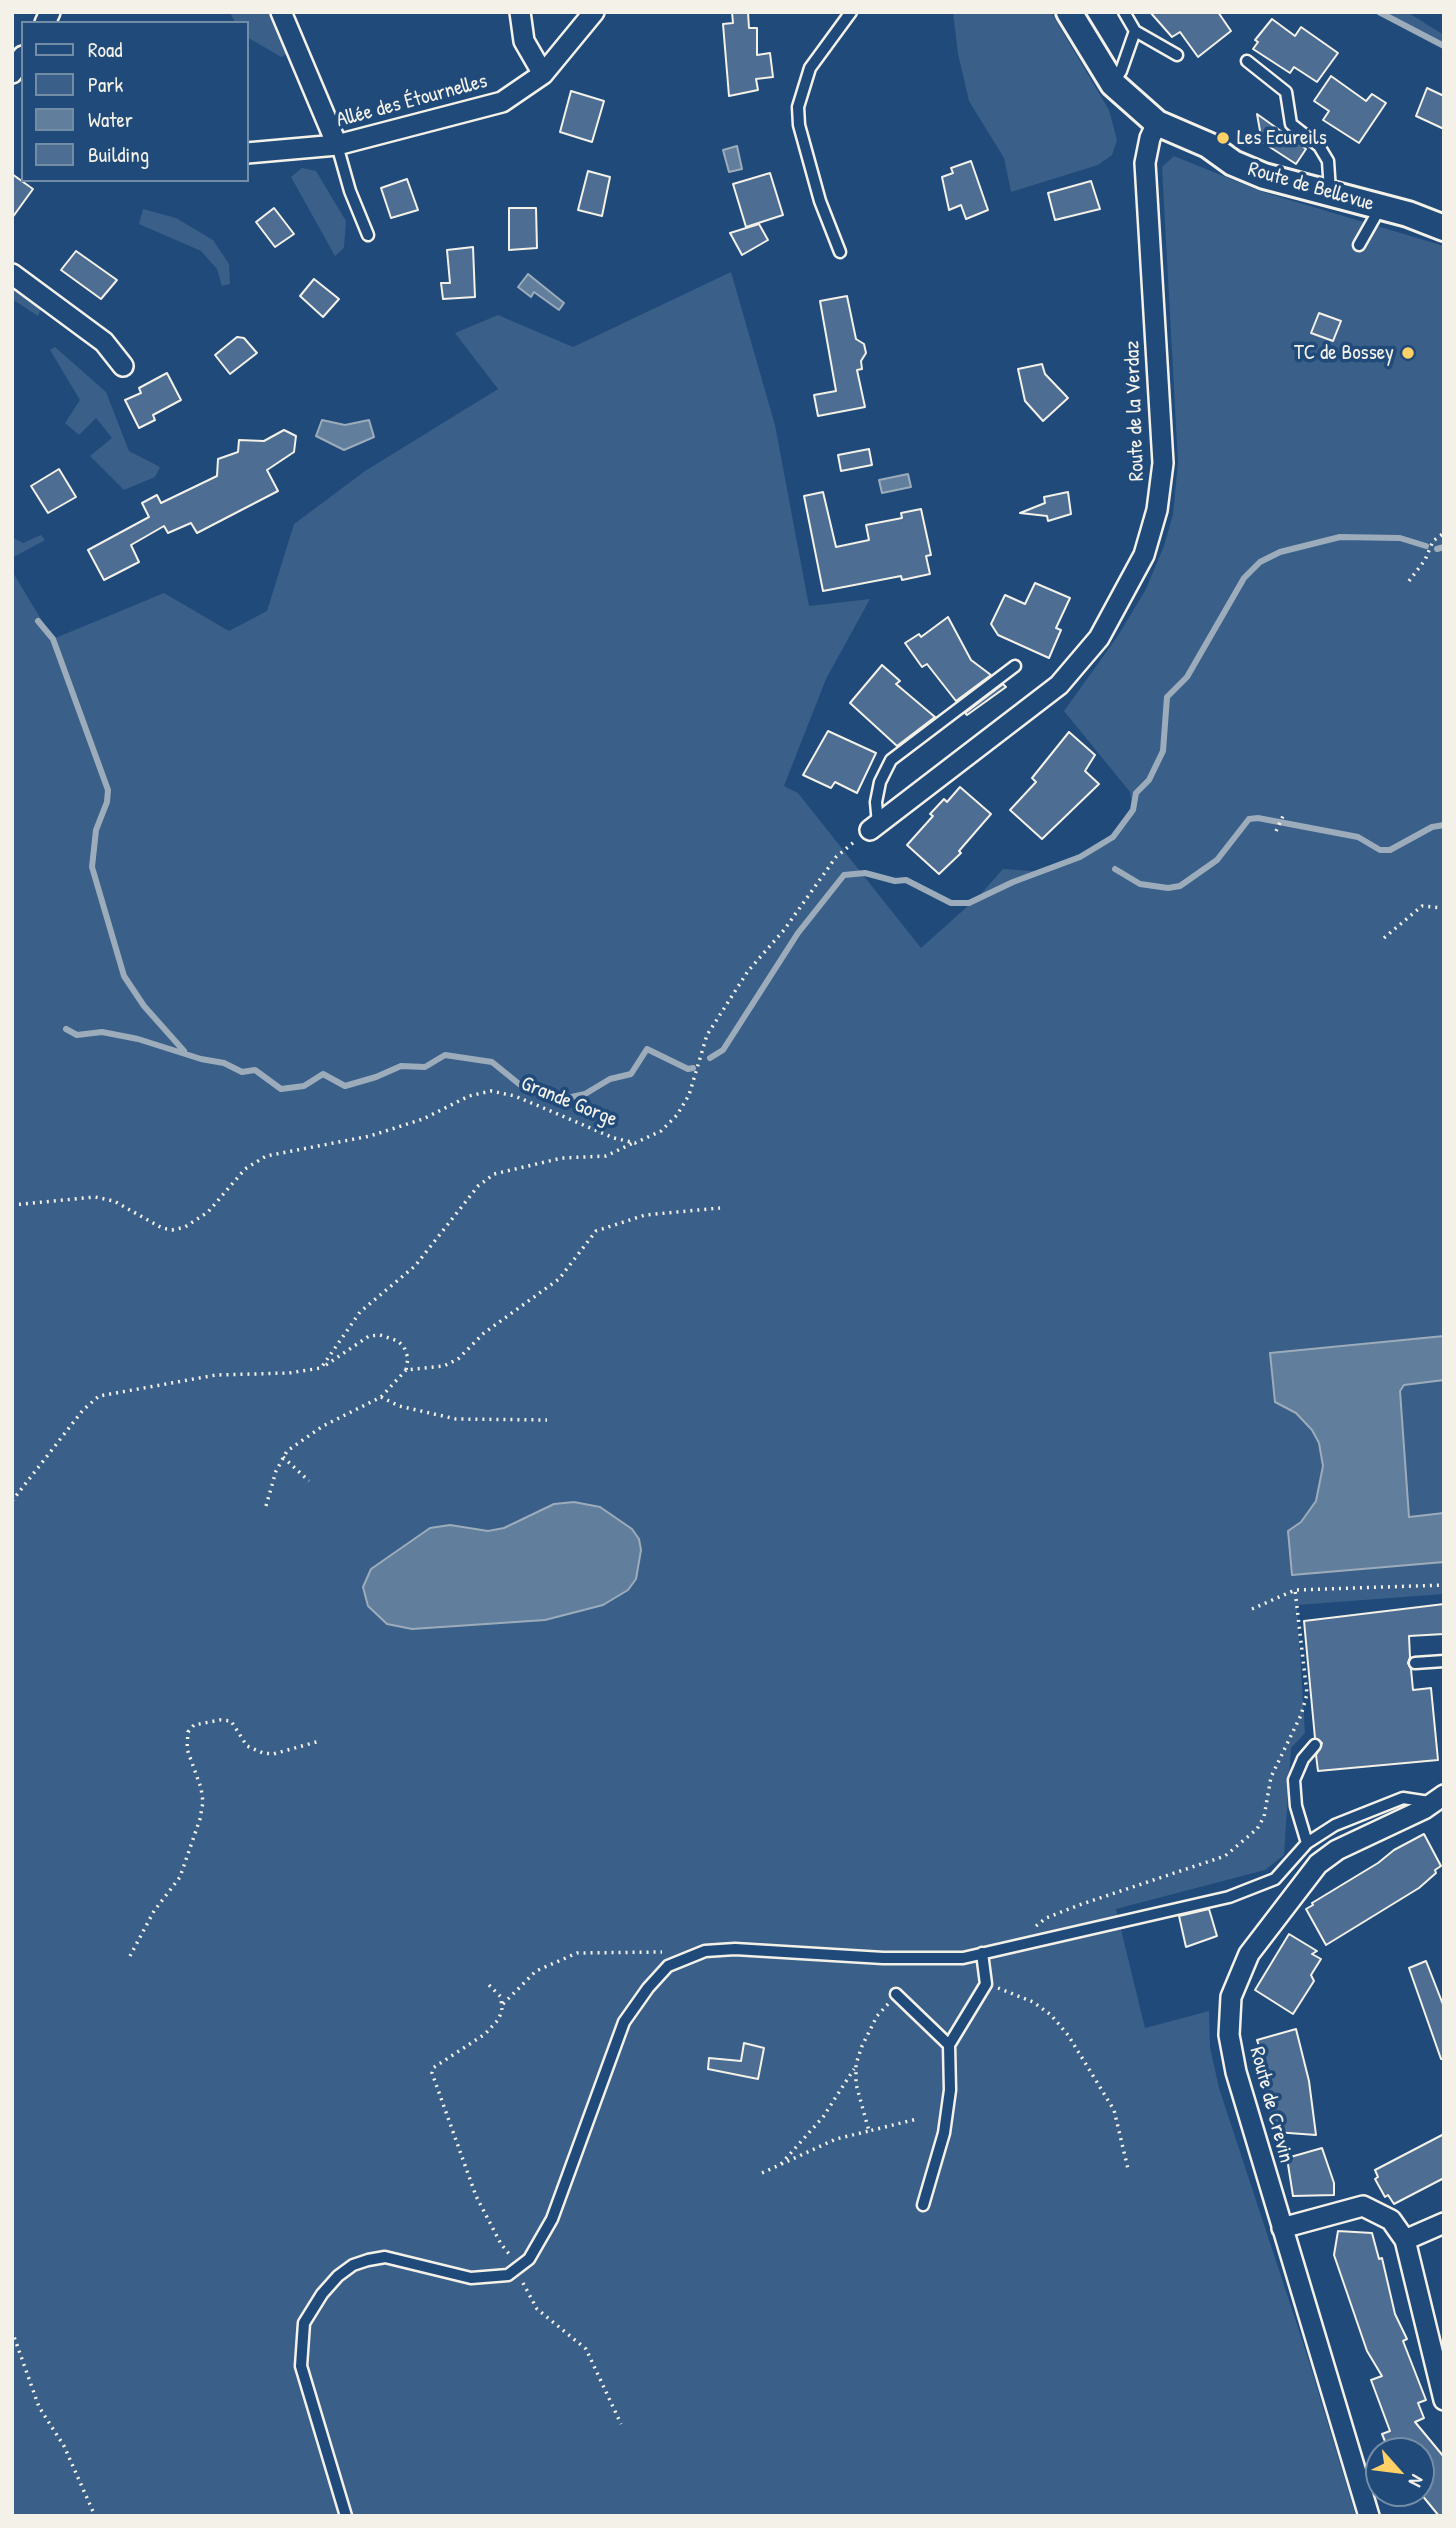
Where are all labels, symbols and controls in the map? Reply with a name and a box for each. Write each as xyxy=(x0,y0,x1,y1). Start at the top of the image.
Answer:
legend xyxy=(21,21,248,182)
text: Road xyxy=(88,35,122,64)
street label: Allée des Étournelles xyxy=(334,69,490,133)
text: Park xyxy=(88,70,123,99)
text: Water xyxy=(88,105,133,134)
place label: Les Ecureils xyxy=(1237,125,1327,151)
marker: Les Ecureils xyxy=(1215,130,1231,146)
text: Building xyxy=(88,140,149,169)
street label: Route de Bellevue xyxy=(1245,157,1377,217)
street label: Route de la Verdaz xyxy=(1120,340,1150,482)
place label: TC de Bossey xyxy=(1294,340,1394,366)
marker: TC de Bossey xyxy=(1400,345,1416,361)
street label: Grande Gorge xyxy=(517,1071,621,1133)
street label: Route de Crevin xyxy=(1243,2044,1299,2166)
north arrow xyxy=(1365,2437,1435,2507)
text: N xyxy=(1403,2470,1431,2491)

